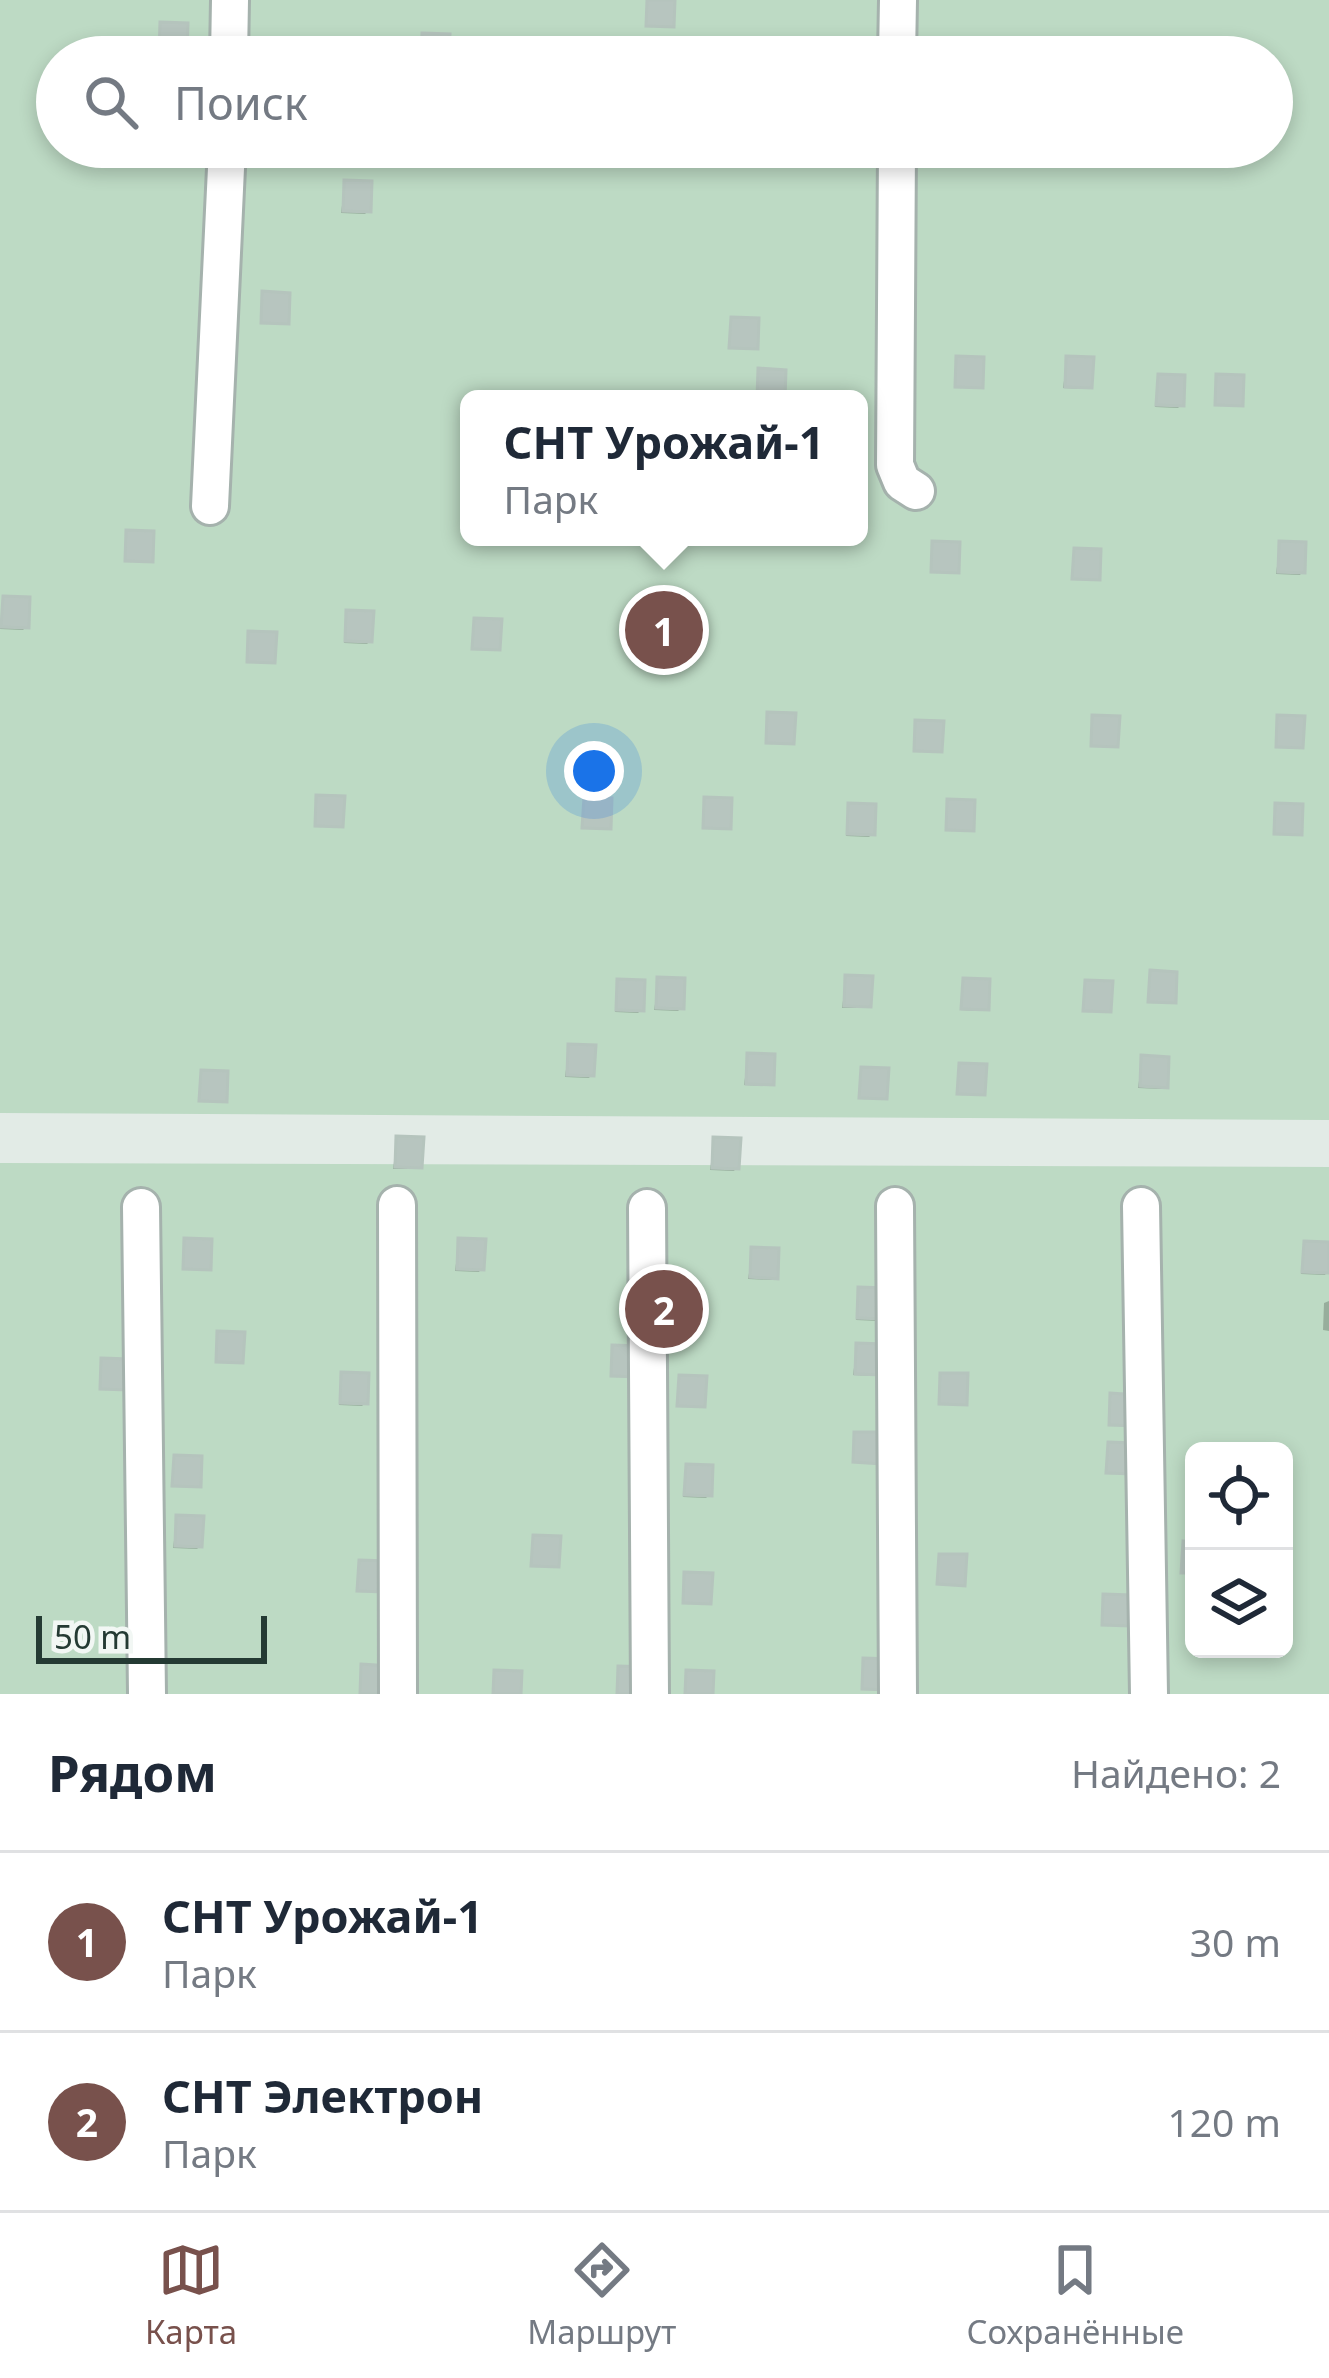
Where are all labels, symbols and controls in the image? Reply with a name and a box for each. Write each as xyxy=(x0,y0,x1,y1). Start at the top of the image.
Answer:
search box xyxy=(36,36,1293,168)
icon: search xyxy=(78,69,144,135)
text: Поиск xyxy=(174,72,308,133)
popup xyxy=(460,390,868,546)
text: СНТ Урожай-1 xyxy=(504,411,824,472)
text: Парк xyxy=(504,472,598,525)
pin: 1 xyxy=(625,585,703,675)
your location xyxy=(564,741,624,801)
pin: 2 xyxy=(625,1264,703,1354)
map controls xyxy=(1185,1442,1293,1658)
button: locate xyxy=(1185,1442,1293,1550)
button: layers xyxy=(1185,1550,1293,1658)
scale bar xyxy=(36,1610,267,1663)
text: 50 m xyxy=(54,1614,131,1659)
text: Рядом xyxy=(48,1737,217,1807)
text: Найдено: 2 xyxy=(1071,1746,1281,1799)
text: СНТ Урожай-1 xyxy=(162,1885,483,1946)
text: 1 xyxy=(76,1915,98,1968)
text: 30 m xyxy=(1190,1915,1281,1968)
text: Парк xyxy=(162,1946,257,1999)
text: СНТ Электрон xyxy=(162,2065,483,2126)
text: 2 xyxy=(76,2095,98,2148)
text: 120 m xyxy=(1167,2095,1281,2148)
text: Парк xyxy=(162,2126,257,2179)
tab: Карта xyxy=(145,2237,237,2354)
tab: Маршрут xyxy=(527,2237,676,2354)
tab: Сохранённые xyxy=(966,2237,1184,2354)

